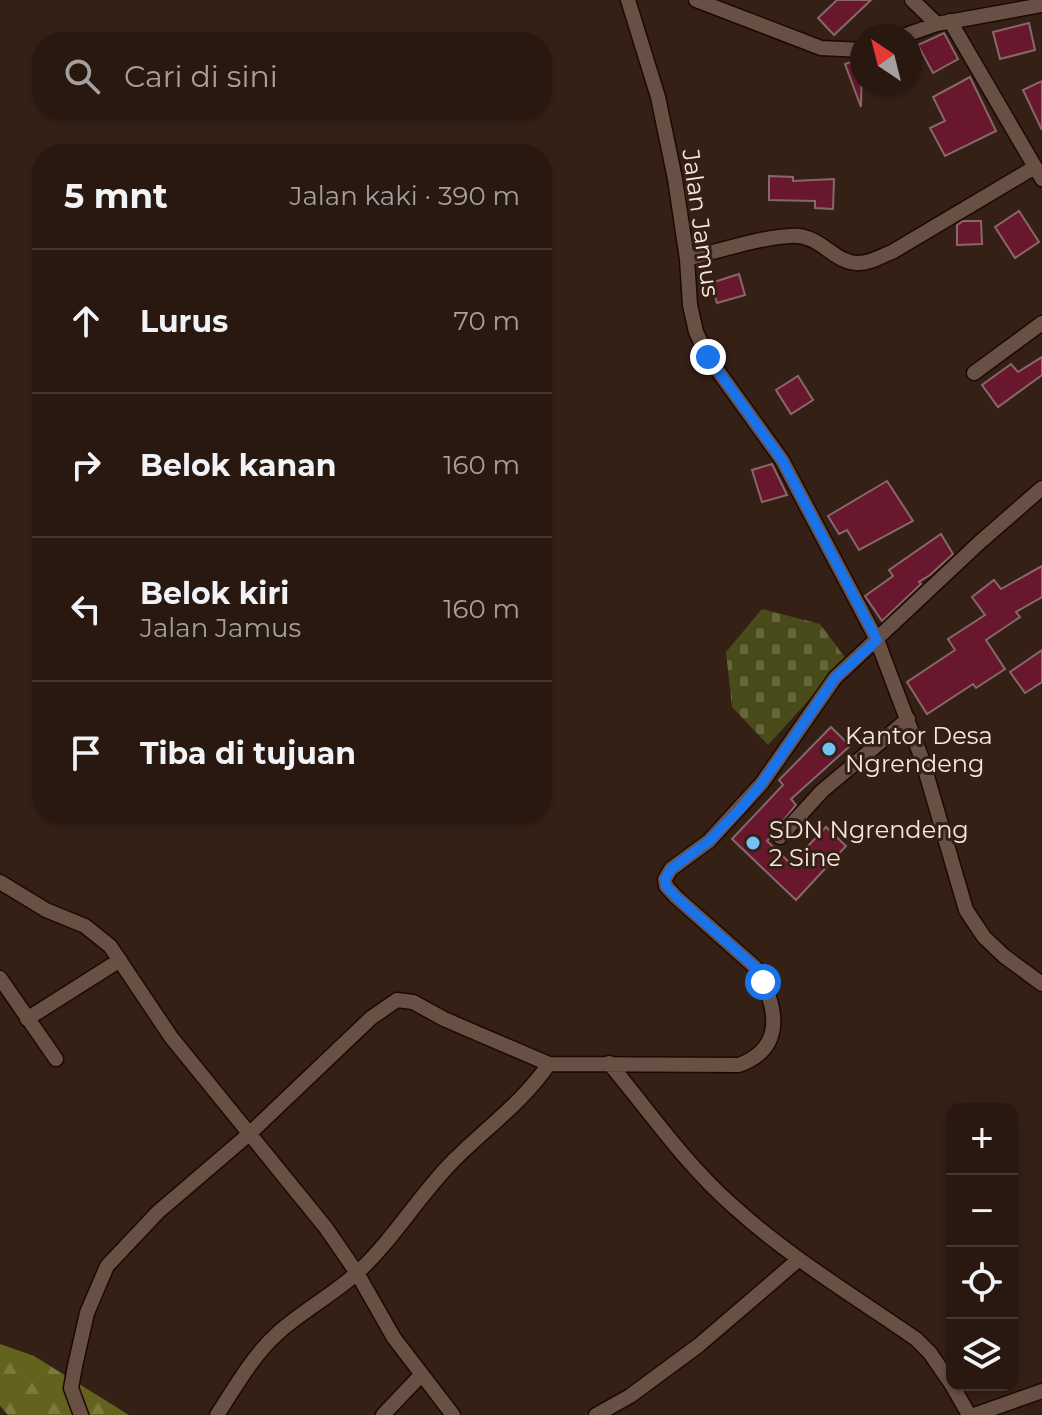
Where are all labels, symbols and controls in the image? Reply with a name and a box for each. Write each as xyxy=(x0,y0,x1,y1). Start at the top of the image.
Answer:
north arrow xyxy=(850,24,922,96)
search box xyxy=(32,32,552,120)
icon: search xyxy=(60,54,104,98)
text: Cari di sini xyxy=(124,58,278,95)
street label: Jalan Jamus xyxy=(676,146,726,299)
text: 5 mnt xyxy=(64,175,168,217)
text: Jalan kaki · 390 m xyxy=(289,180,520,212)
icon: ahead xyxy=(64,299,108,343)
text: Lurus xyxy=(140,303,228,340)
text: 70 m xyxy=(454,305,520,337)
route end xyxy=(690,339,726,375)
icon: right xyxy=(64,443,108,487)
text: Belok kanan xyxy=(140,447,337,484)
text: 160 m xyxy=(443,449,520,481)
text: Belok kiri xyxy=(140,575,289,612)
icon: left xyxy=(64,587,108,631)
text: 160 m xyxy=(443,593,520,625)
text: Jalan Jamus xyxy=(140,612,301,644)
place label: Kantor Desa Ngrendeng xyxy=(845,721,993,778)
icon: arrive xyxy=(64,731,108,775)
text: Tiba di tujuan xyxy=(140,735,356,772)
marker: Kantor Desa Ngrendeng xyxy=(820,740,838,758)
place label: SDN Ngrendeng 2 Sine xyxy=(769,815,969,872)
marker: SDN Ngrendeng 2 Sine xyxy=(744,834,762,852)
route start xyxy=(745,964,781,1000)
map controls xyxy=(946,1103,1018,1391)
button: + xyxy=(946,1103,1018,1175)
button: − xyxy=(946,1175,1018,1247)
button: locate xyxy=(946,1247,1018,1319)
button: layers xyxy=(946,1319,1018,1391)

